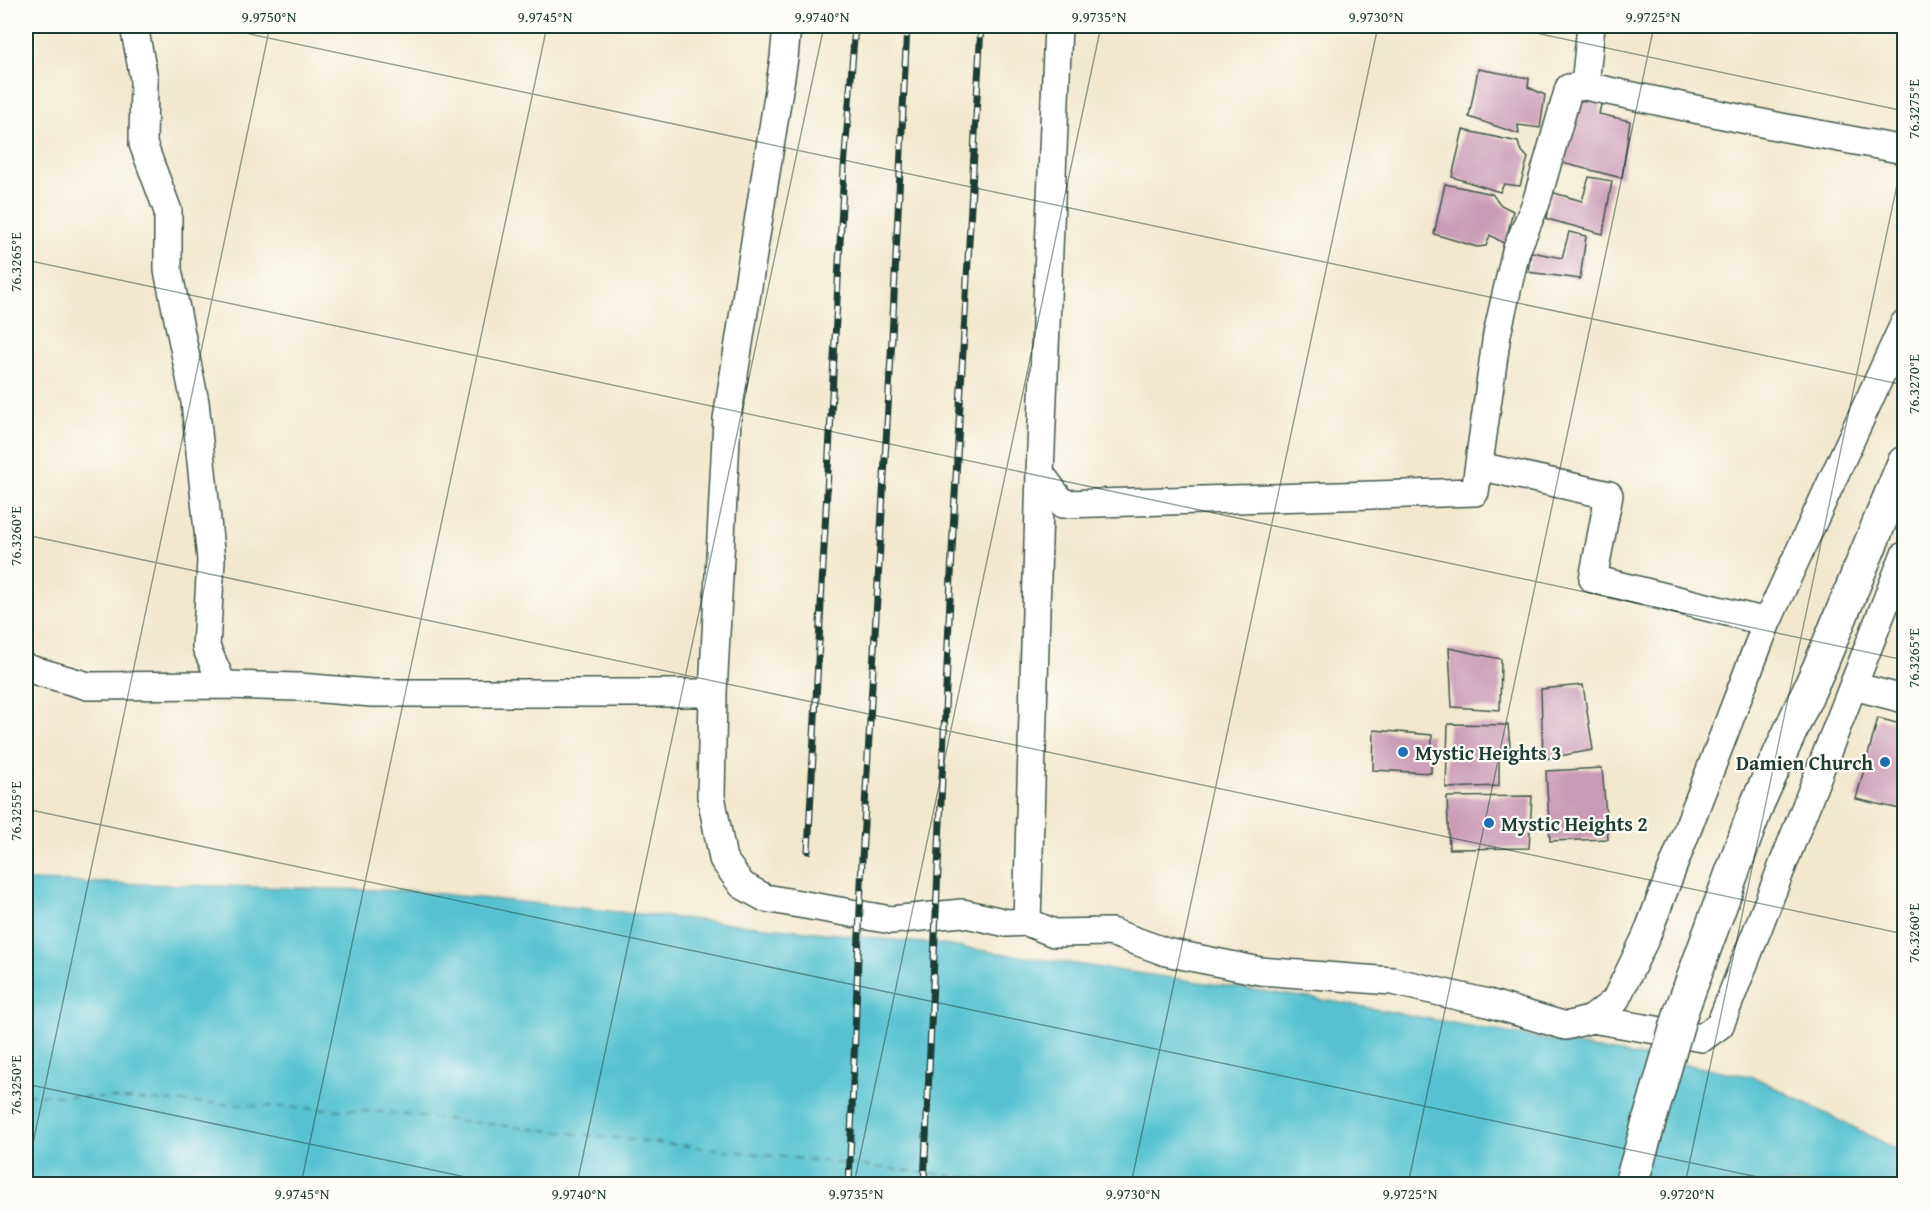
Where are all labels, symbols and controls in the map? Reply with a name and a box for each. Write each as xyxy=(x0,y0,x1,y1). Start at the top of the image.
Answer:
text: 9.9750°N xyxy=(242,6,297,27)
text: 9.9745°N xyxy=(518,6,573,27)
text: 9.9740°N xyxy=(795,6,850,27)
text: 9.9735°N xyxy=(1072,6,1127,27)
text: 9.9730°N xyxy=(1349,6,1404,27)
text: 9.9725°N xyxy=(1626,6,1681,27)
text: 76.3275°E xyxy=(1903,79,1924,139)
text: 76.3265°E xyxy=(5,232,26,292)
text: 76.3270°E xyxy=(1903,354,1924,414)
text: 76.3260°E xyxy=(5,506,26,566)
text: 76.3265°E xyxy=(1903,628,1924,688)
place label: Mystic Heights 3 xyxy=(1415,738,1562,767)
marker: Mystic Heights 3 xyxy=(1396,745,1410,759)
place label: Damien Church xyxy=(1736,748,1873,777)
marker: Damien Church xyxy=(1878,755,1892,769)
text: 76.3255°E xyxy=(5,781,26,841)
place label: Mystic Heights 2 xyxy=(1501,809,1648,838)
marker: Mystic Heights 2 xyxy=(1482,816,1496,830)
text: 76.3260°E xyxy=(1903,903,1924,963)
text: 76.3250°E xyxy=(5,1055,26,1115)
text: 9.9745°N xyxy=(275,1183,330,1204)
text: 9.9740°N xyxy=(552,1183,607,1204)
text: 9.9735°N xyxy=(829,1183,884,1204)
text: 9.9730°N xyxy=(1106,1183,1161,1204)
text: 9.9725°N xyxy=(1383,1183,1438,1204)
text: 9.9720°N xyxy=(1660,1183,1715,1204)

